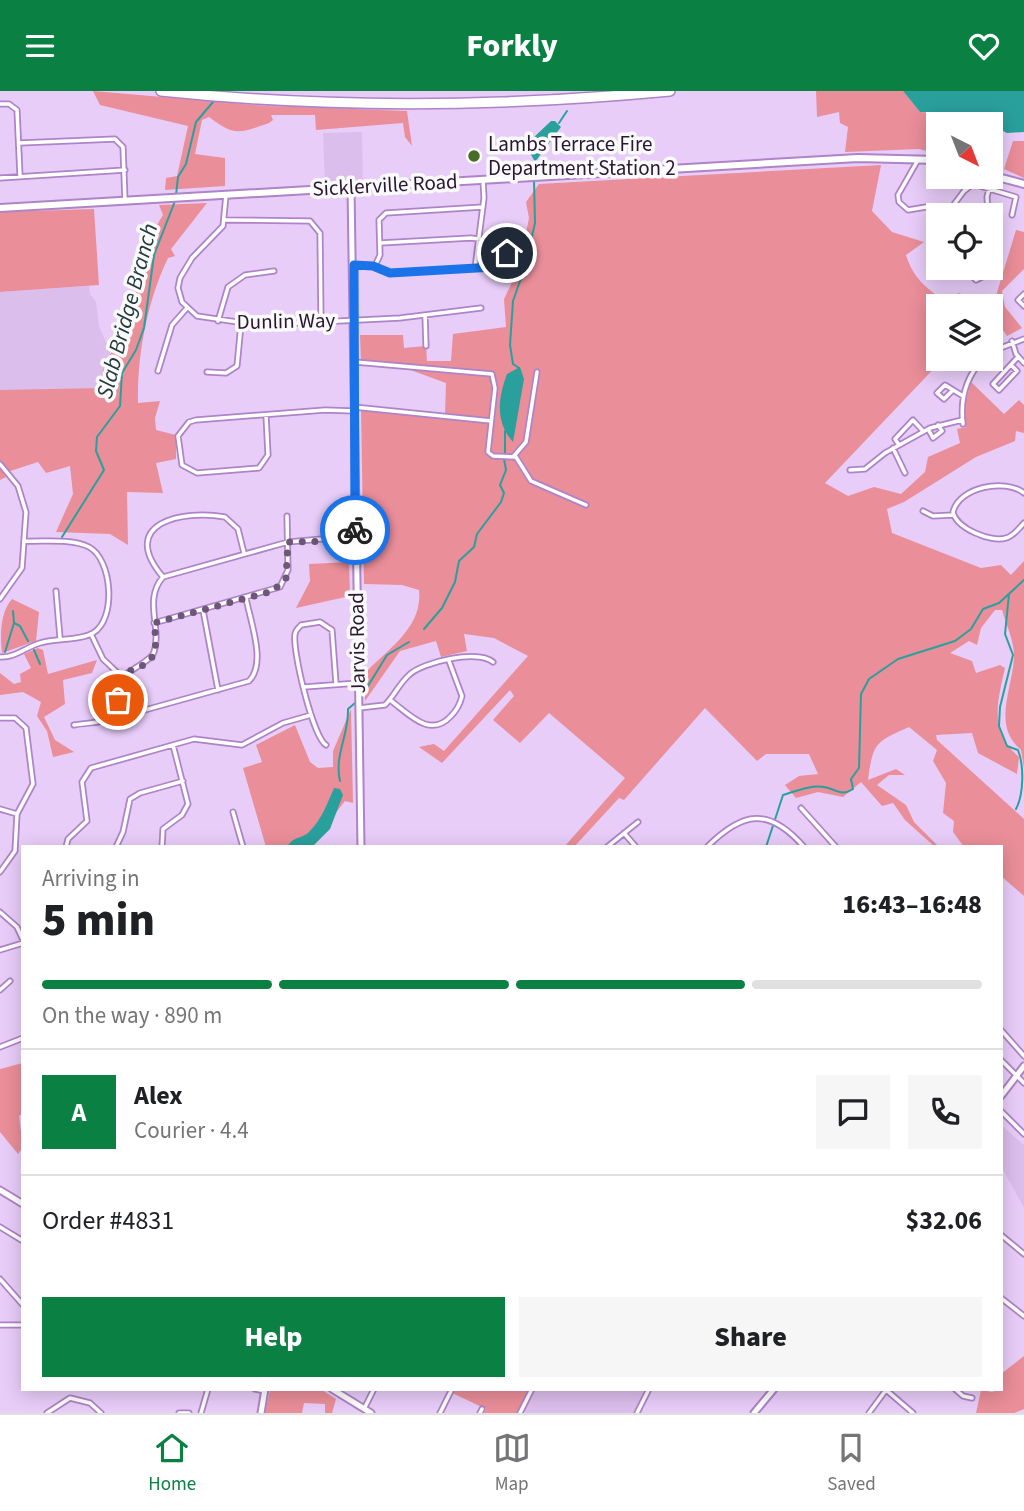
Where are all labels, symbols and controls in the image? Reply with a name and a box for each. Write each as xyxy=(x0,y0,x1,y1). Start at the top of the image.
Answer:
text: Forkly xyxy=(466,23,558,69)
icon: menu xyxy=(21,27,59,65)
icon: heart xyxy=(965,27,1003,65)
north arrow xyxy=(926,112,1003,189)
map controls xyxy=(926,112,1003,371)
place label: Lambs Terrace Fire Department Station 2 xyxy=(488,129,676,183)
marker: Lambs Terrace Fire Department Station 2 xyxy=(466,148,482,164)
street label: Sicklerville Road xyxy=(312,166,458,204)
button: locate xyxy=(926,203,1003,280)
water label: Slab Bridge Branch xyxy=(88,220,166,402)
pin xyxy=(477,223,537,283)
icon: home xyxy=(488,234,526,272)
button: layers xyxy=(926,294,1003,371)
street label: Dunlin Way xyxy=(236,305,336,337)
courier xyxy=(320,495,390,565)
icon: bike xyxy=(336,511,374,549)
street label: Jarvis Road xyxy=(341,592,373,694)
pin xyxy=(88,670,148,730)
icon: bag xyxy=(99,681,137,719)
text: Arriving in xyxy=(42,862,140,895)
text: 16:43–16:48 xyxy=(842,886,982,923)
text: 5 min xyxy=(42,888,155,953)
text: On the way · 890 m xyxy=(42,999,222,1032)
button: chat xyxy=(816,1075,890,1149)
button: phone xyxy=(908,1075,982,1149)
text: Alex xyxy=(134,1077,183,1114)
text: A xyxy=(72,1094,86,1131)
text: Courier · 4.4 xyxy=(134,1114,249,1147)
text: Order #4831 xyxy=(42,1202,174,1239)
text: $32.06 xyxy=(906,1202,982,1239)
button: Help xyxy=(42,1297,505,1377)
button: Share xyxy=(519,1297,982,1377)
tab: Home xyxy=(148,1429,196,1498)
tab: Map xyxy=(493,1429,531,1498)
tab: Saved xyxy=(827,1429,876,1498)

